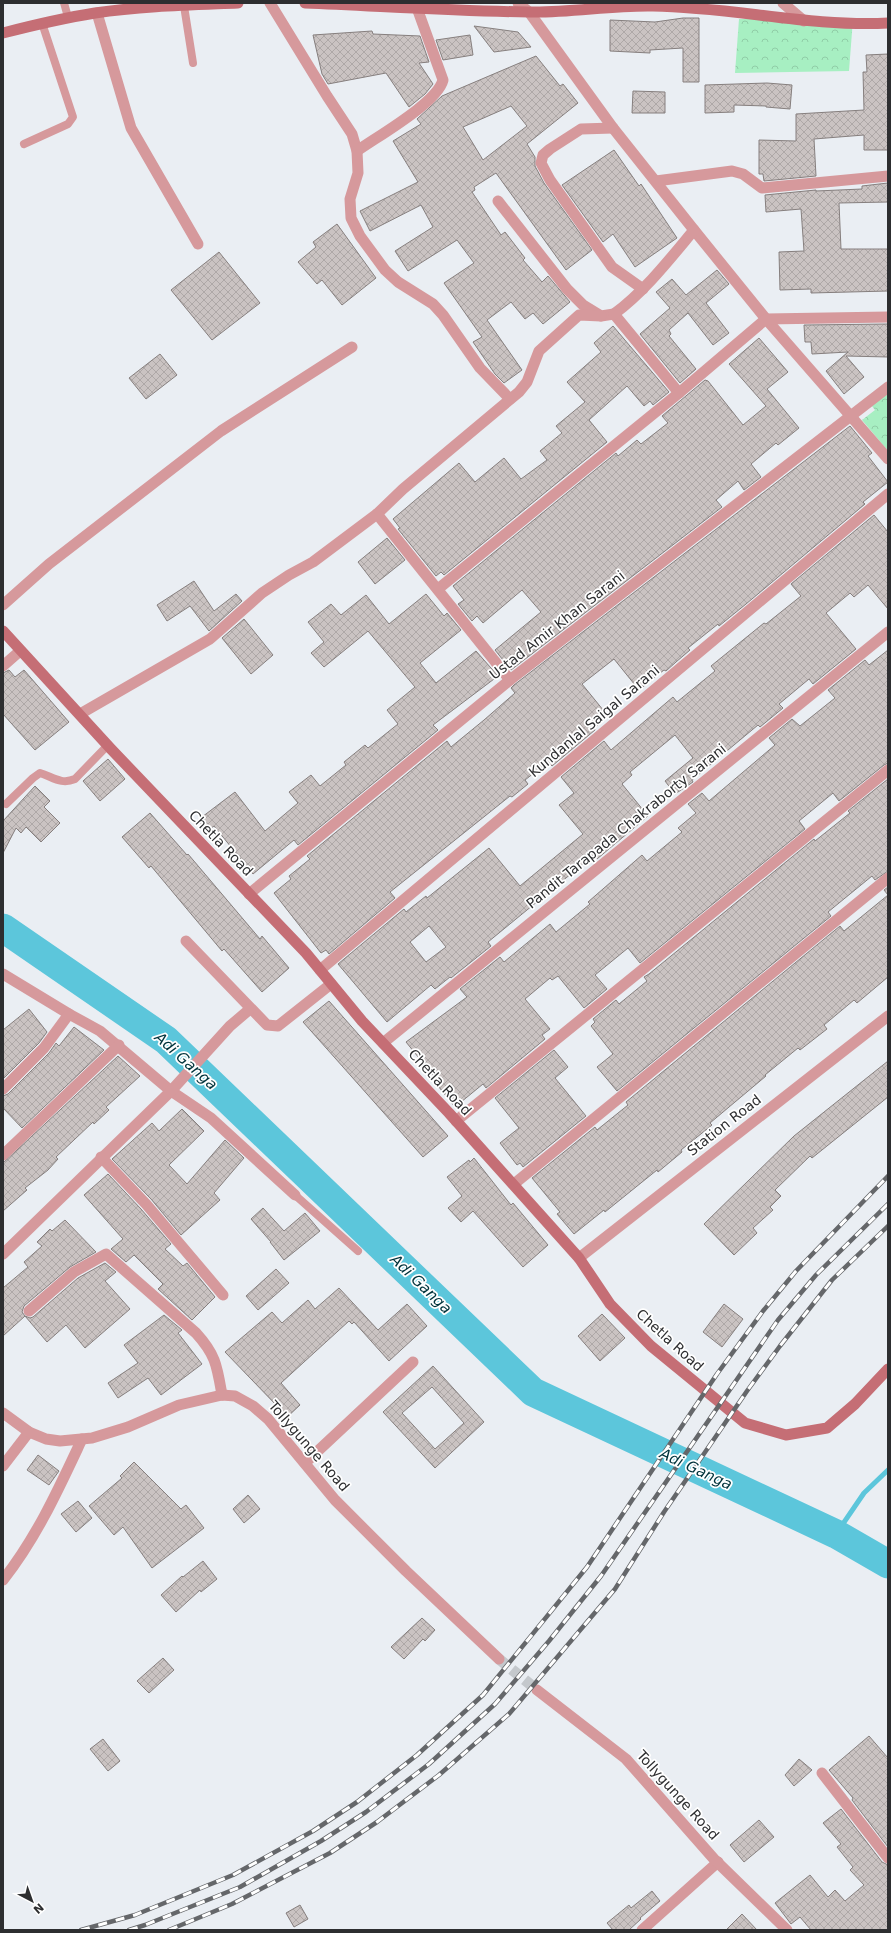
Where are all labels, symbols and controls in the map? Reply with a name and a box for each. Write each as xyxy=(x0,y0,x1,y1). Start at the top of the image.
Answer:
street label: Ustad Amir Khan Sarani xyxy=(486,567,628,683)
street label: Kundanlal Saigal Sarani xyxy=(526,662,662,780)
street label: Pandit Tarapada Chakraborty Sarani xyxy=(523,740,729,912)
street label: Chetla Road xyxy=(186,807,256,879)
water label: Adi Ganga xyxy=(150,1028,221,1094)
street label: Chetla Road xyxy=(405,1046,475,1118)
street label: Station Road xyxy=(684,1091,764,1159)
water label: Adi Ganga xyxy=(386,1250,455,1317)
street label: Chetla Road xyxy=(633,1306,707,1374)
street label: Tollygunge Road xyxy=(265,1397,353,1494)
water label: Adi Ganga xyxy=(656,1444,735,1494)
street label: Tollygunge Road xyxy=(633,1746,722,1843)
north arrow xyxy=(12,1881,52,1921)
text: N xyxy=(30,1900,46,1916)

